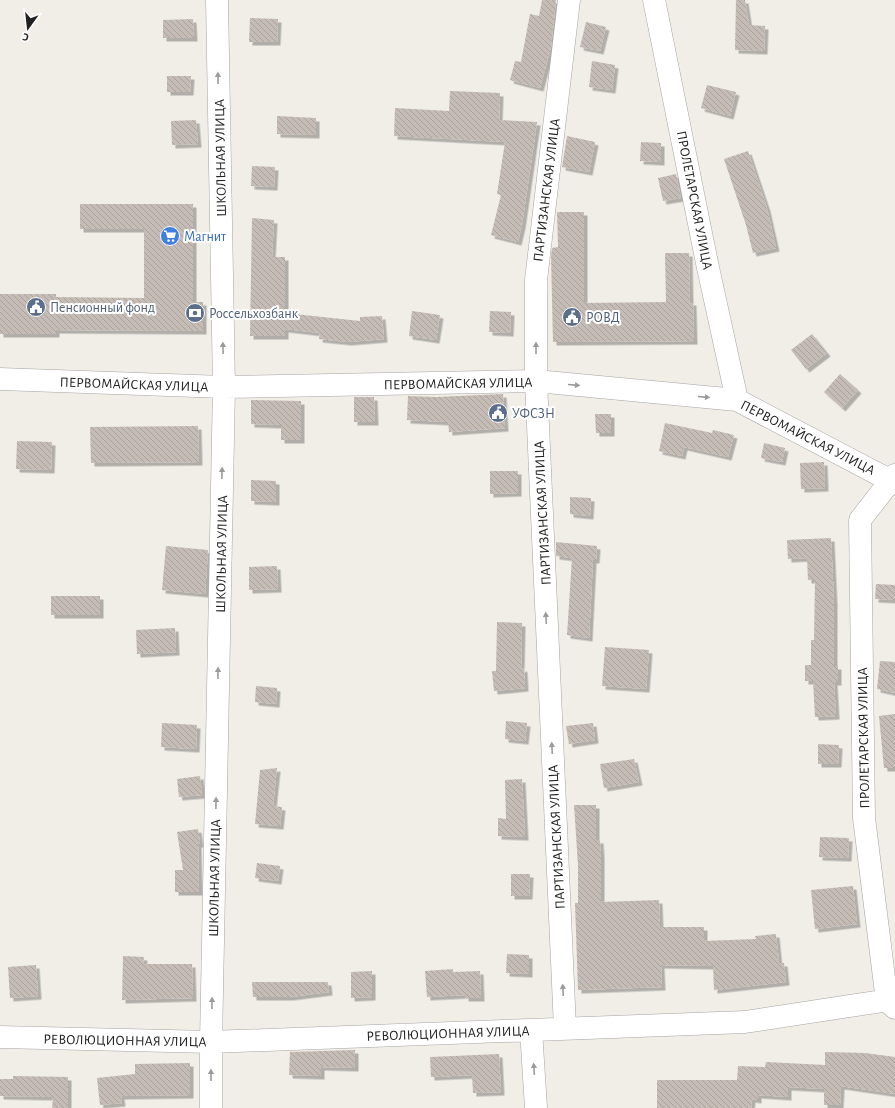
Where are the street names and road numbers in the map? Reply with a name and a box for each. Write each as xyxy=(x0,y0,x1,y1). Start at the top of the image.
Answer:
street label: ШКОЛЬНАЯ УЛИЦА xyxy=(213,99,229,217)
street label: ПАРТИЗАНСКАЯ УЛИЦА xyxy=(531,118,563,263)
street label: ПРОЛЕТАРСКАЯ УЛИЦА xyxy=(674,130,714,271)
street label: ПЕРВОМАЙСКАЯ УЛИЦА xyxy=(59,374,209,395)
street label: ПЕРВОМАЙСКАЯ УЛИЦА xyxy=(383,375,533,392)
street label: ПЕРВОМАЙСКАЯ УЛИЦА xyxy=(738,397,877,478)
street label: ПАРТИЗАНСКАЯ УЛИЦА xyxy=(532,440,554,585)
street label: ШКОЛЬНАЯ УЛИЦА xyxy=(214,495,230,613)
street label: ПРОЛЕТАРСКАЯ УЛИЦА xyxy=(856,667,872,809)
street label: ПАРТИЗАНСКАЯ УЛИЦА xyxy=(546,764,568,909)
street label: ШКОЛЬНАЯ УЛИЦА xyxy=(207,819,223,937)
street label: РЕВОЛЮЦИОННАЯ УЛИЦА xyxy=(366,1024,530,1044)
street label: РЕВОЛЮЦИОННАЯ УЛИЦА xyxy=(43,1033,207,1049)

